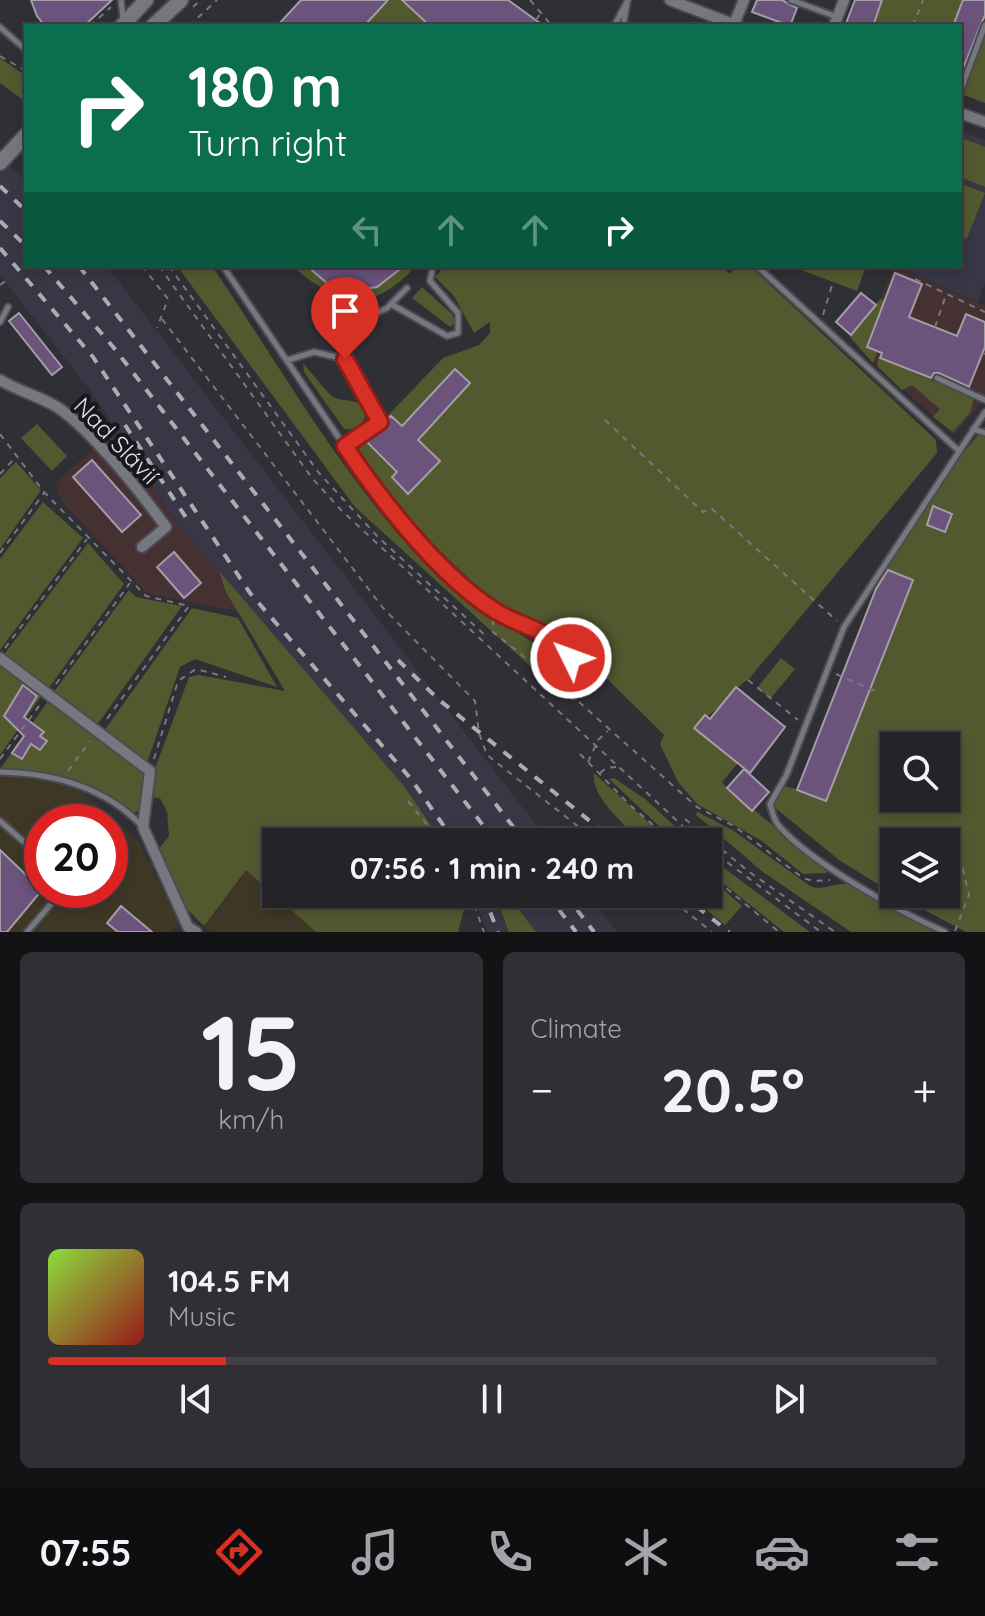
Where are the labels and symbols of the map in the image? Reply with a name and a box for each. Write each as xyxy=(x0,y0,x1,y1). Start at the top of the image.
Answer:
pin xyxy=(311,277,379,359)
street label: Nad Slávií xyxy=(68,391,166,491)
position arrow xyxy=(529,616,613,700)
speed limit sign: 20 xyxy=(24,804,128,908)

